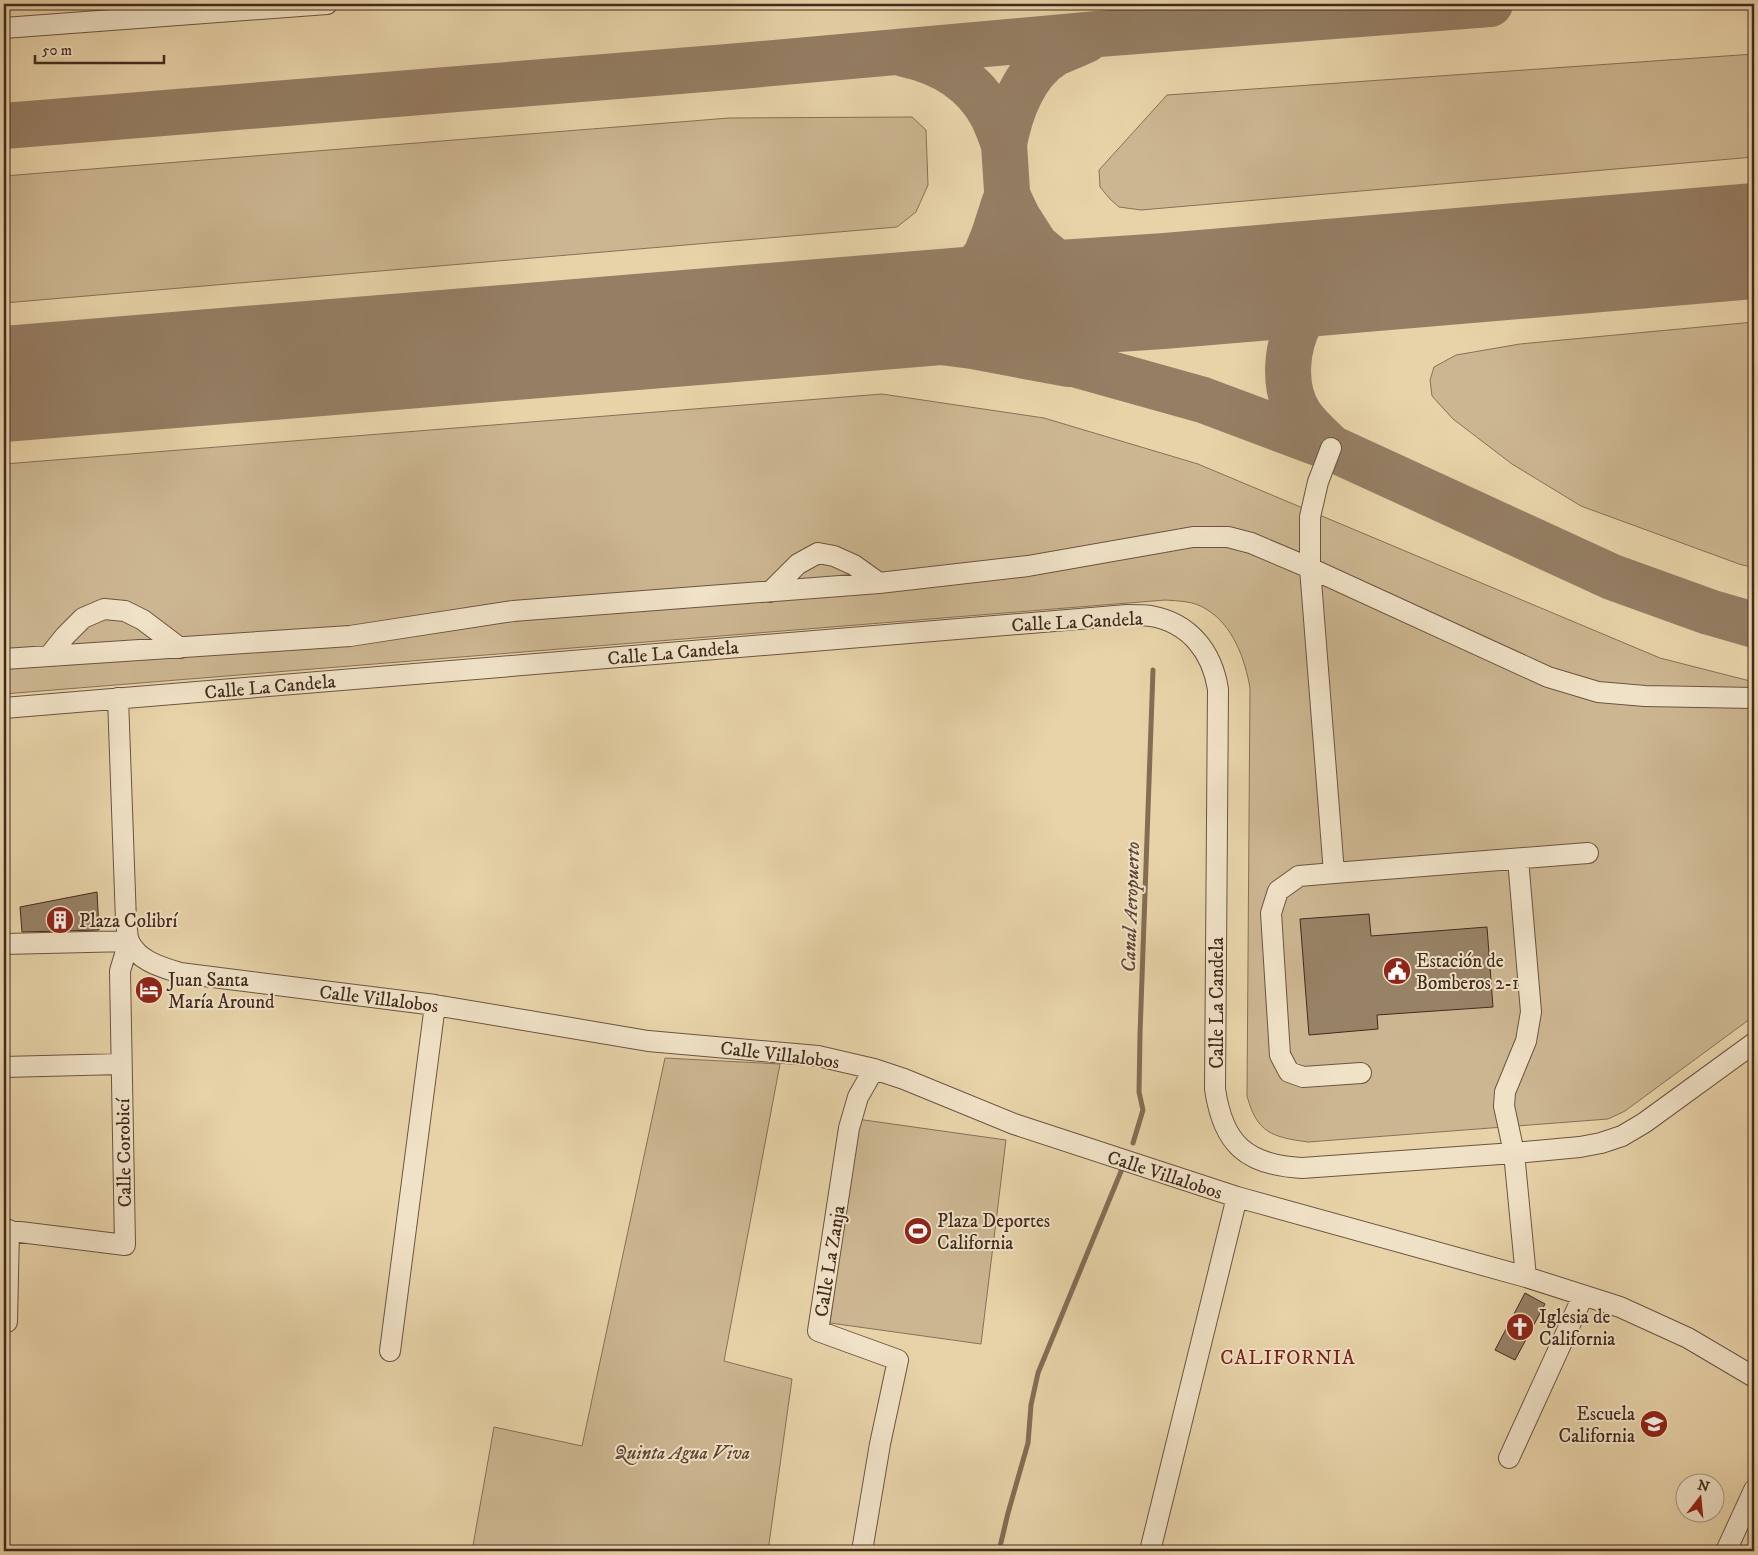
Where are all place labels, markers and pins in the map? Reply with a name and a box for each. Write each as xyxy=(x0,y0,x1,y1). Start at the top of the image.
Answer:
building icon: Plaza Colibrí xyxy=(45,905,75,935)
place label: Plaza Colibrí xyxy=(79,910,178,933)
place label: Estación de Bomberos 2-1 xyxy=(1416,950,1519,995)
public building icon: Estación de Bomberos 2-1 xyxy=(1382,956,1412,986)
place label: Juan Santa María Around xyxy=(166,969,275,1014)
hotel icon: Juan Santa María Around xyxy=(134,975,164,1005)
place label: Plaza Deportes California xyxy=(937,1210,1050,1255)
sports icon: Plaza Deportes California xyxy=(903,1216,933,1246)
place label: Iglesia de California xyxy=(1539,1306,1615,1351)
church icon: Iglesia de California xyxy=(1505,1312,1535,1342)
place label: Escuela California xyxy=(1559,1403,1635,1448)
school or university icon: Escuela California xyxy=(1639,1409,1669,1439)

